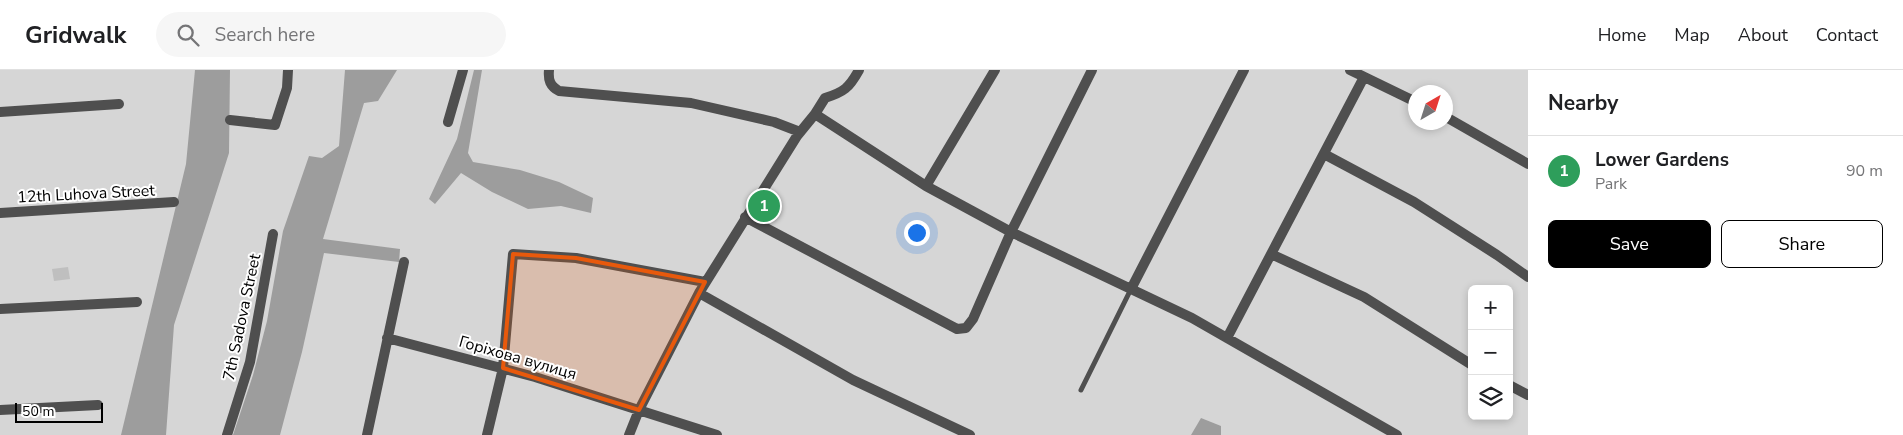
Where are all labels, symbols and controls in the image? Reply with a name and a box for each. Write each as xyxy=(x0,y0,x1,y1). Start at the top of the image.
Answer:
search box xyxy=(156,12,506,57)
text: Gridwalk xyxy=(25,19,126,51)
icon: search xyxy=(174,21,202,49)
text: Search here xyxy=(214,22,315,48)
text: Home xyxy=(1598,23,1646,47)
text: Map xyxy=(1674,23,1710,47)
text: About xyxy=(1738,23,1788,47)
text: Contact xyxy=(1816,23,1878,47)
north arrow xyxy=(1408,85,1453,130)
text: Nearby xyxy=(1548,89,1618,117)
text: Lower Gardens xyxy=(1595,147,1729,173)
text: 1 xyxy=(1559,160,1569,182)
text: 90 m xyxy=(1846,160,1883,182)
text: Park xyxy=(1595,173,1627,195)
street label: 12th Luhova Street xyxy=(17,179,156,209)
pin: 1 xyxy=(748,187,780,225)
your location xyxy=(904,220,930,246)
button: Save xyxy=(1548,220,1711,268)
button: Share xyxy=(1721,220,1883,268)
street label: 7th Sadova Street xyxy=(218,251,266,383)
map controls xyxy=(1468,285,1513,420)
button: + xyxy=(1468,285,1513,330)
button: − xyxy=(1468,330,1513,375)
street label: Горіхова вулиця xyxy=(456,331,579,385)
button: layers xyxy=(1468,375,1513,420)
scale bar xyxy=(15,400,102,423)
text: 50 m xyxy=(22,402,54,421)

